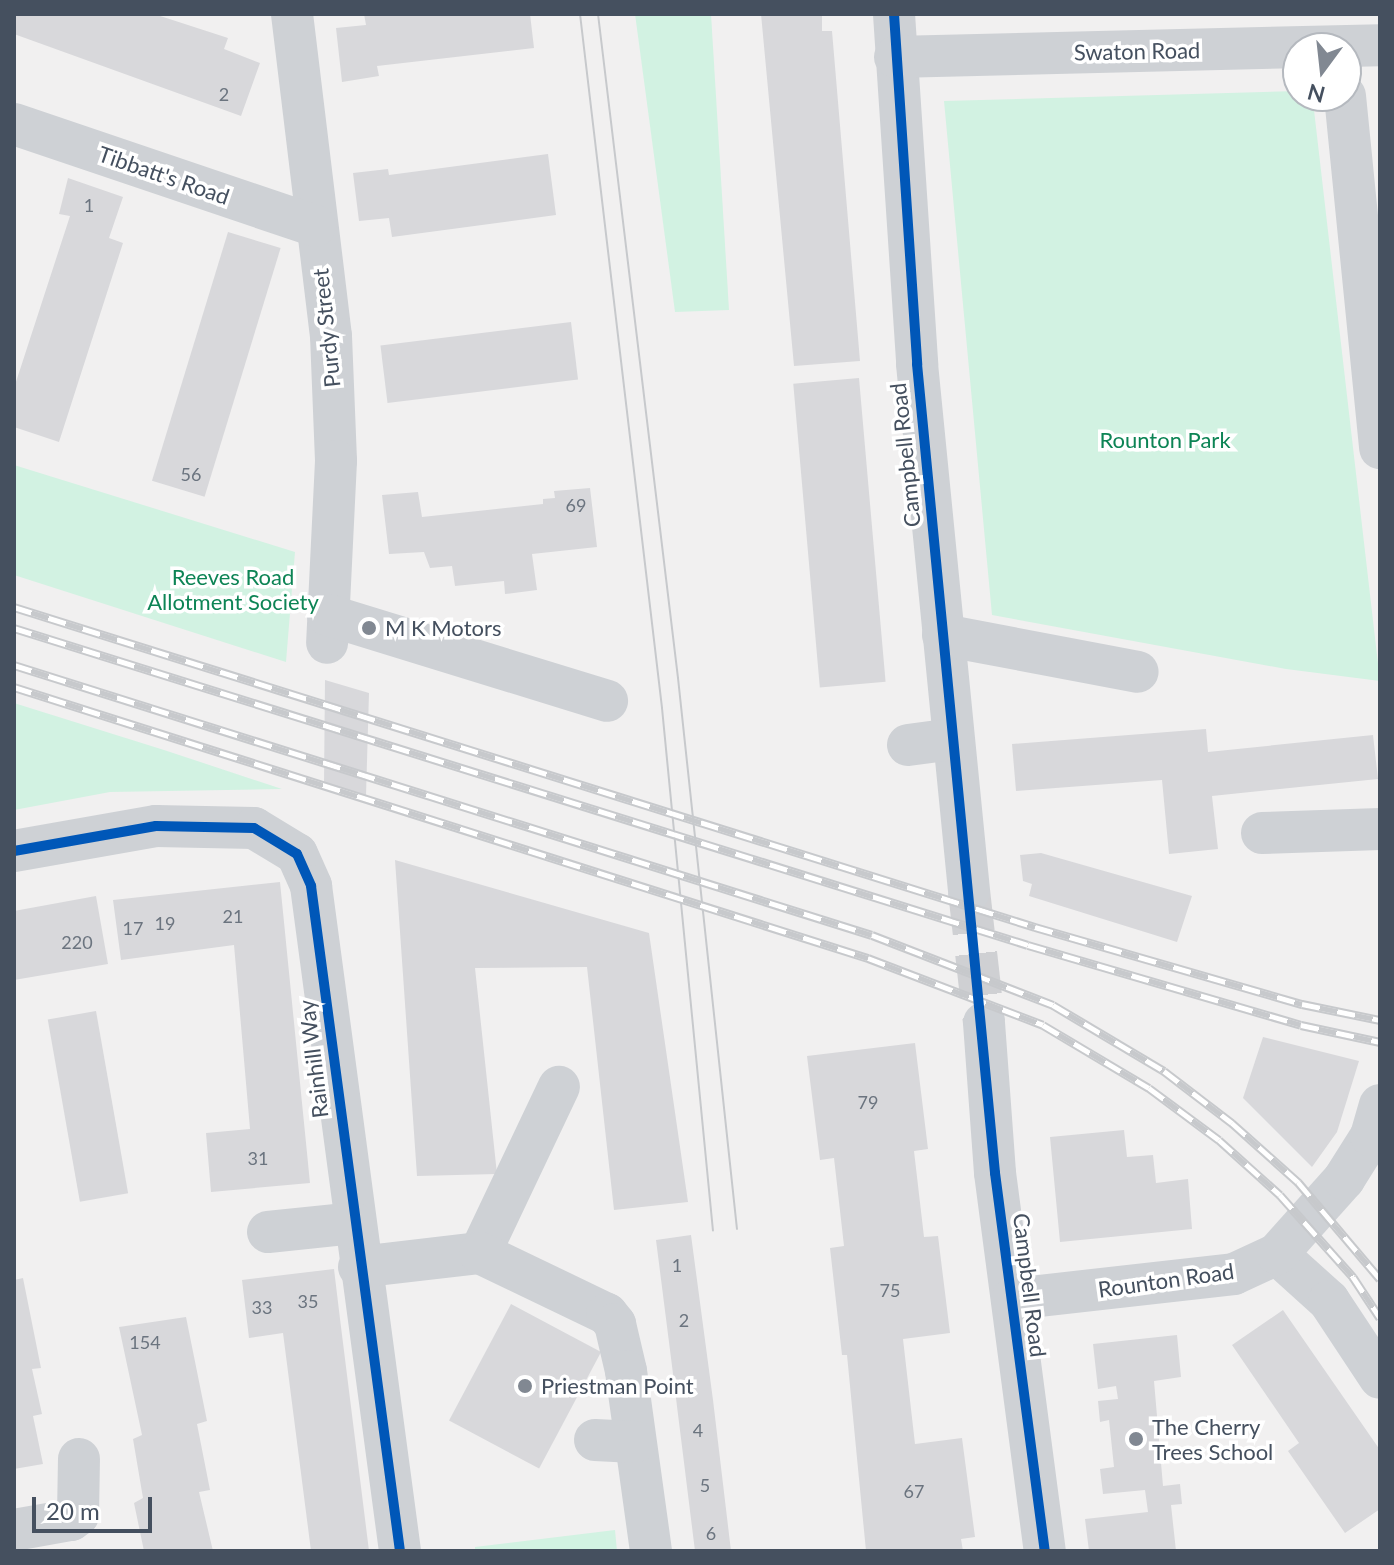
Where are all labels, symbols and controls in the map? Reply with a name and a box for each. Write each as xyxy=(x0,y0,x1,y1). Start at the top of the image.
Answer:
north arrow xyxy=(1282,32,1362,112)
street label: Swaton Road xyxy=(1074,37,1200,65)
text: N xyxy=(1305,79,1328,109)
house number: 2 xyxy=(219,83,229,105)
street label: Tibbatt's Road xyxy=(95,140,233,210)
house number: 1 xyxy=(84,194,94,216)
street label: Purdy Street xyxy=(307,267,345,389)
street label: Campbell Road xyxy=(884,382,926,528)
park label: Rounton Park xyxy=(1099,427,1231,453)
house number: 56 xyxy=(181,463,201,485)
house number: 69 xyxy=(566,494,586,516)
park label: Reeves Road Allotment Society xyxy=(147,563,319,614)
place label: M K Motors xyxy=(385,615,501,641)
marker: M K Motors xyxy=(360,619,378,637)
house number: 21 xyxy=(223,905,243,927)
house number: 19 xyxy=(155,912,175,934)
house number: 17 xyxy=(123,917,143,939)
house number: 220 xyxy=(61,931,93,953)
street label: Rainhill Way xyxy=(293,998,333,1120)
house number: 79 xyxy=(858,1091,878,1113)
house number: 31 xyxy=(248,1147,268,1169)
street label: Campbell Road xyxy=(1008,1212,1052,1358)
house number: 1 xyxy=(672,1254,682,1276)
street label: Rounton Road xyxy=(1096,1257,1236,1303)
house number: 75 xyxy=(880,1279,900,1301)
house number: 35 xyxy=(298,1290,318,1312)
house number: 33 xyxy=(252,1296,272,1318)
house number: 2 xyxy=(679,1309,689,1331)
house number: 154 xyxy=(129,1331,161,1353)
place label: Priestman Point xyxy=(541,1373,694,1399)
marker: Priestman Point xyxy=(516,1377,534,1395)
place label: The Cherry Trees School xyxy=(1152,1413,1273,1464)
house number: 4 xyxy=(693,1419,703,1441)
marker: The Cherry Trees School xyxy=(1127,1430,1145,1448)
house number: 5 xyxy=(700,1474,710,1496)
house number: 67 xyxy=(904,1480,924,1502)
scale bar xyxy=(36,1481,156,1531)
text: 20 m xyxy=(46,1496,100,1525)
house number: 6 xyxy=(706,1522,716,1544)

